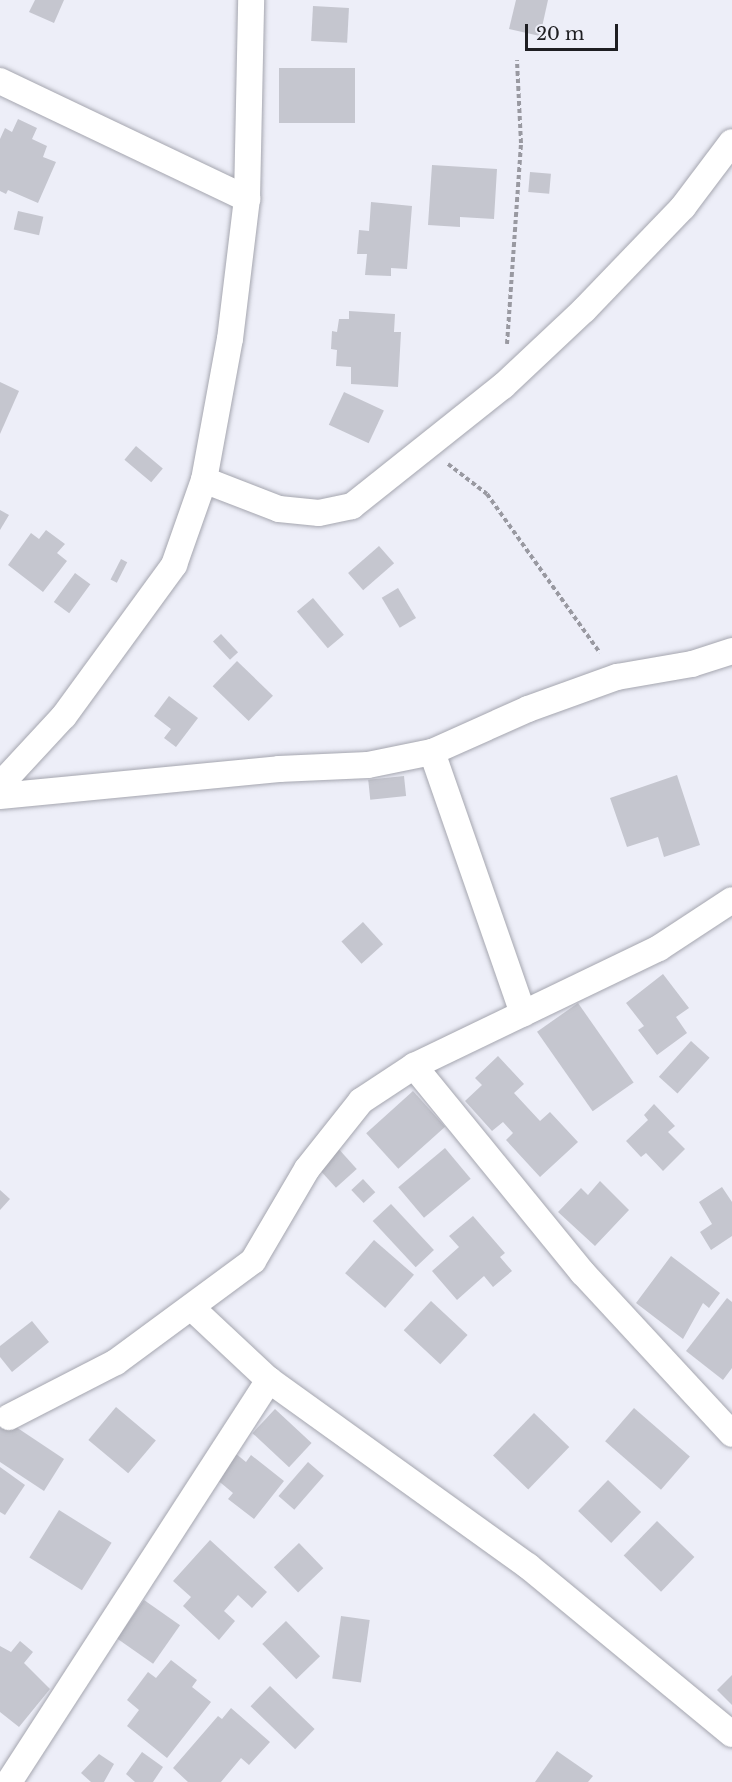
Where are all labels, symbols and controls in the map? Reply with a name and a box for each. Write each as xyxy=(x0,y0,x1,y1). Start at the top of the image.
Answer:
scale bar xyxy=(528,12,621,50)
text: 20 m xyxy=(536,23,584,45)

